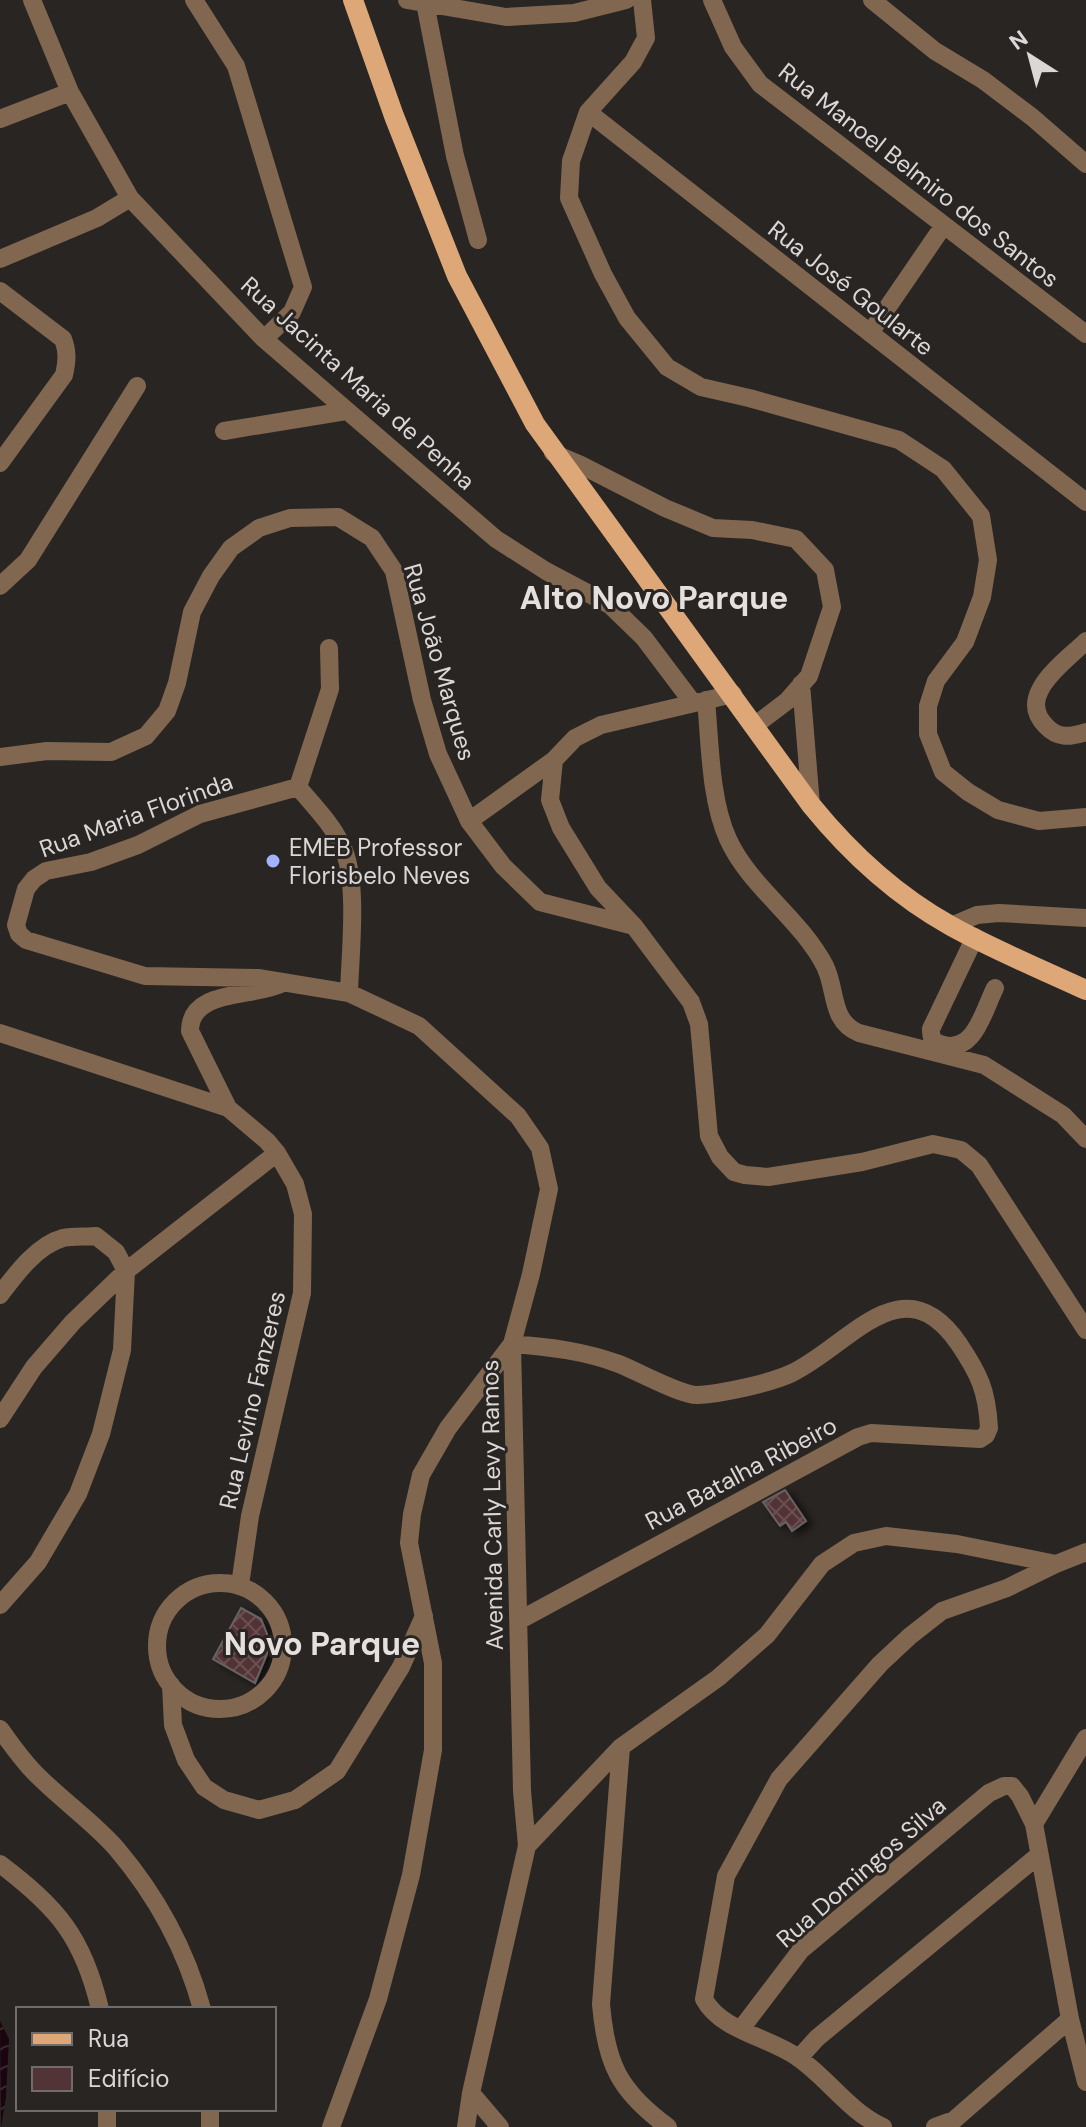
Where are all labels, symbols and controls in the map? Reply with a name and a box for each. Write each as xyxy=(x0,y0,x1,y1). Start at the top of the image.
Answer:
north arrow xyxy=(990,16,1070,96)
text: N xyxy=(1004,24,1034,57)
street label: Rua Manoel Belmiro dos Santos xyxy=(773,56,1065,294)
street label: Rua José Goularte xyxy=(762,214,940,362)
street label: Rua Jacinta Maria de Penha xyxy=(234,270,482,496)
street label: Rua João Marques xyxy=(397,560,483,764)
district label: Alto Novo Parque xyxy=(520,577,788,619)
street label: Rua Maria Florinda xyxy=(35,766,237,864)
place label: EMEB Professor Florisbelo Neves xyxy=(289,832,470,891)
marker: EMEB Professor Florisbelo Neves xyxy=(264,852,282,870)
street label: Rua Levino Fanzeres xyxy=(212,1288,292,1512)
street label: Avenida Carly Levy Ramos xyxy=(474,1359,510,1651)
street label: Rua Batalha Ribeiro xyxy=(640,1409,842,1537)
district label: Novo Parque xyxy=(224,1623,420,1665)
street label: Rua Domingos Silva xyxy=(770,1790,952,1954)
legend xyxy=(16,2007,276,2111)
text: Rua xyxy=(88,2023,129,2054)
text: Edifício xyxy=(88,2063,170,2094)

